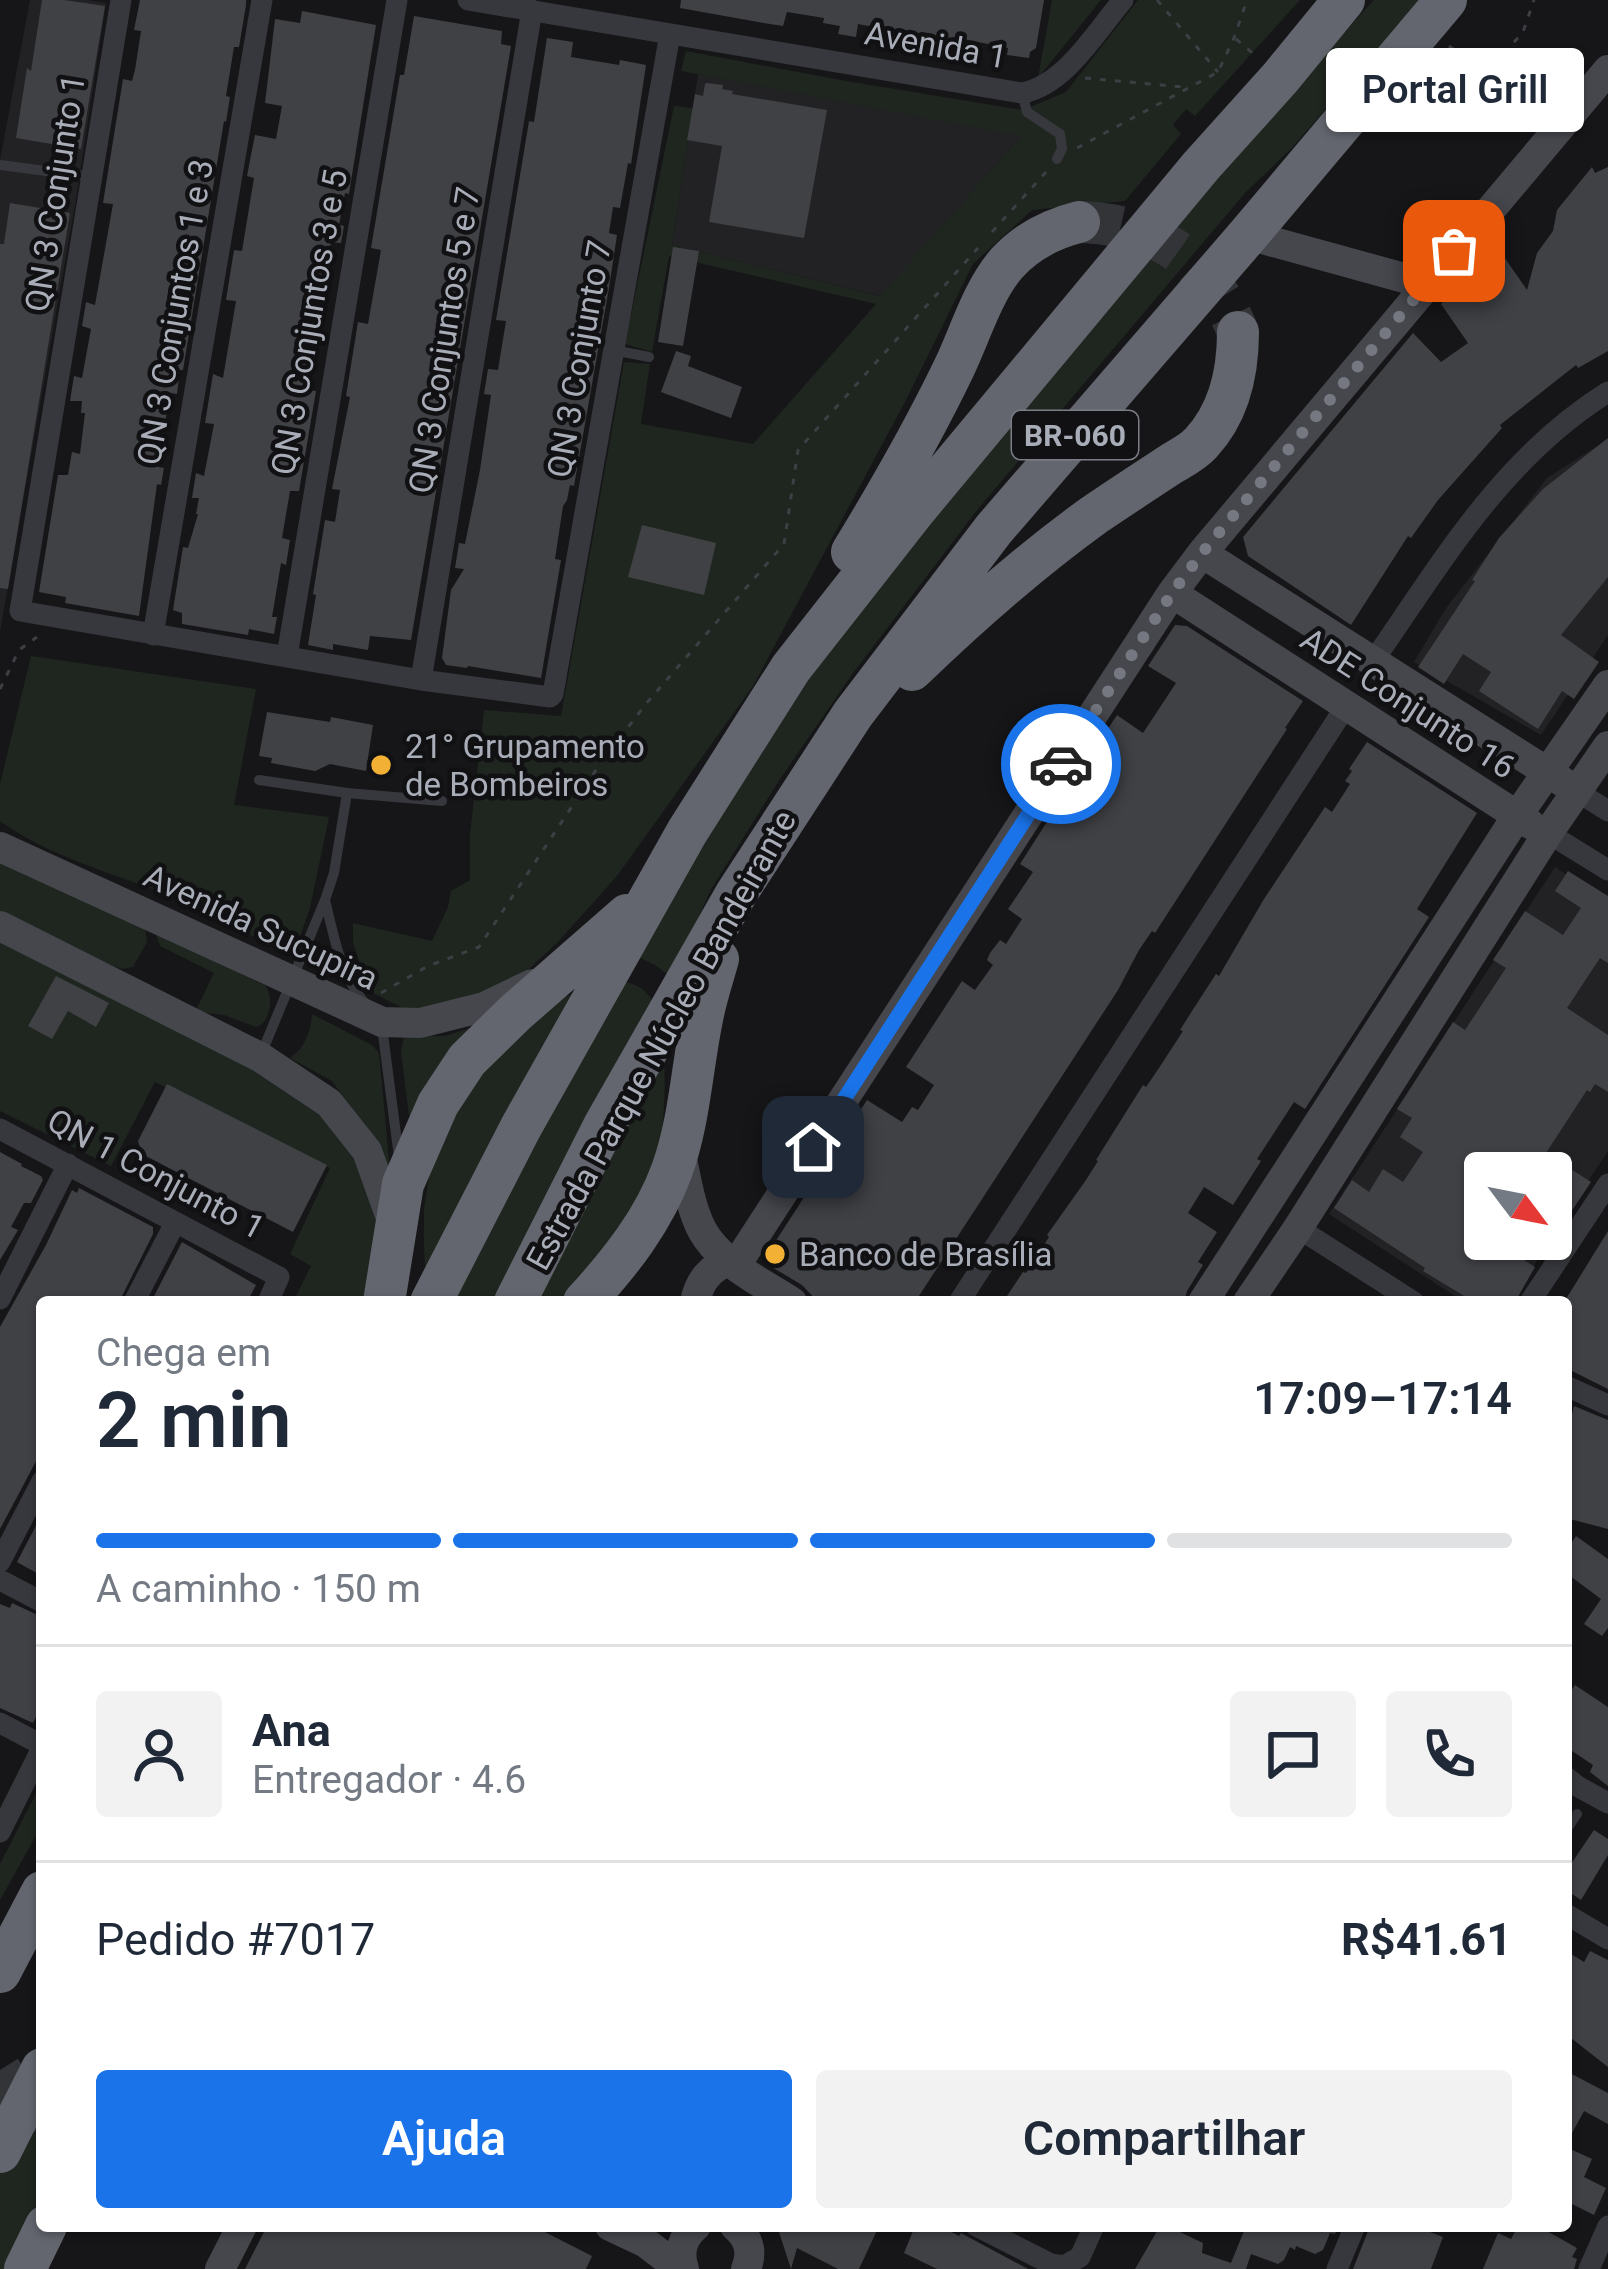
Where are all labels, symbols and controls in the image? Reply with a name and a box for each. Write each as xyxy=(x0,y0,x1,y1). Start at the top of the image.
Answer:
street label: Avenida 1 xyxy=(862,13,1010,77)
callout: Portal Grill xyxy=(1325,47,1583,131)
text: Portal Grill xyxy=(1362,67,1548,113)
street label: QN 3 Conjunto 1 xyxy=(17,71,93,315)
street label: QN 3 Conjuntos 1 e 3 xyxy=(129,156,221,468)
street label: QN 3 Conjuntos 3 e 5 xyxy=(263,166,355,478)
street label: QN 3 Conjuntos 5 e 7 xyxy=(401,184,487,496)
pin xyxy=(1403,200,1505,302)
icon: bag xyxy=(1421,218,1487,284)
street label: QN 3 Conjunto 7 xyxy=(539,237,619,481)
road number: BR-060 xyxy=(1012,411,1138,459)
street label: ADE Conjunto 16 xyxy=(1294,619,1522,787)
courier xyxy=(1001,704,1121,824)
place label: 21° Grupamento de Bombeiros xyxy=(405,727,645,804)
icon: car xyxy=(1028,731,1094,797)
marker: 21° Grupamento de Bombeiros xyxy=(368,752,394,778)
street label: Estrada Parque Núcleo Bandeirante xyxy=(518,803,804,1277)
street label: Avenida Sucupira xyxy=(138,856,384,998)
pin xyxy=(762,1096,864,1198)
street label: QN 1 Conjunto 1 xyxy=(41,1100,271,1248)
icon: home xyxy=(780,1114,846,1180)
north arrow xyxy=(1464,1152,1572,1260)
map controls xyxy=(1464,1152,1572,1260)
place label: Banco de Brasília xyxy=(799,1235,1053,1274)
marker: Banco de Brasília xyxy=(762,1241,788,1267)
text: Chega em xyxy=(96,1330,271,1376)
text: 17:09–17:14 xyxy=(1253,1372,1512,1425)
text: 2 min xyxy=(96,1375,292,1466)
text: A caminho · 150 m xyxy=(96,1566,421,1612)
button: person xyxy=(96,1691,222,1817)
button: chat xyxy=(1230,1691,1356,1817)
button: phone xyxy=(1386,1691,1512,1817)
text: Ana xyxy=(252,1704,331,1757)
text: Entregador · 4.6 xyxy=(252,1757,526,1803)
text: Pedido #7017 xyxy=(96,1913,375,1966)
text: R$41.61 xyxy=(1341,1913,1512,1966)
button: Ajuda xyxy=(96,2070,792,2208)
button: Compartilhar xyxy=(816,2070,1512,2208)

